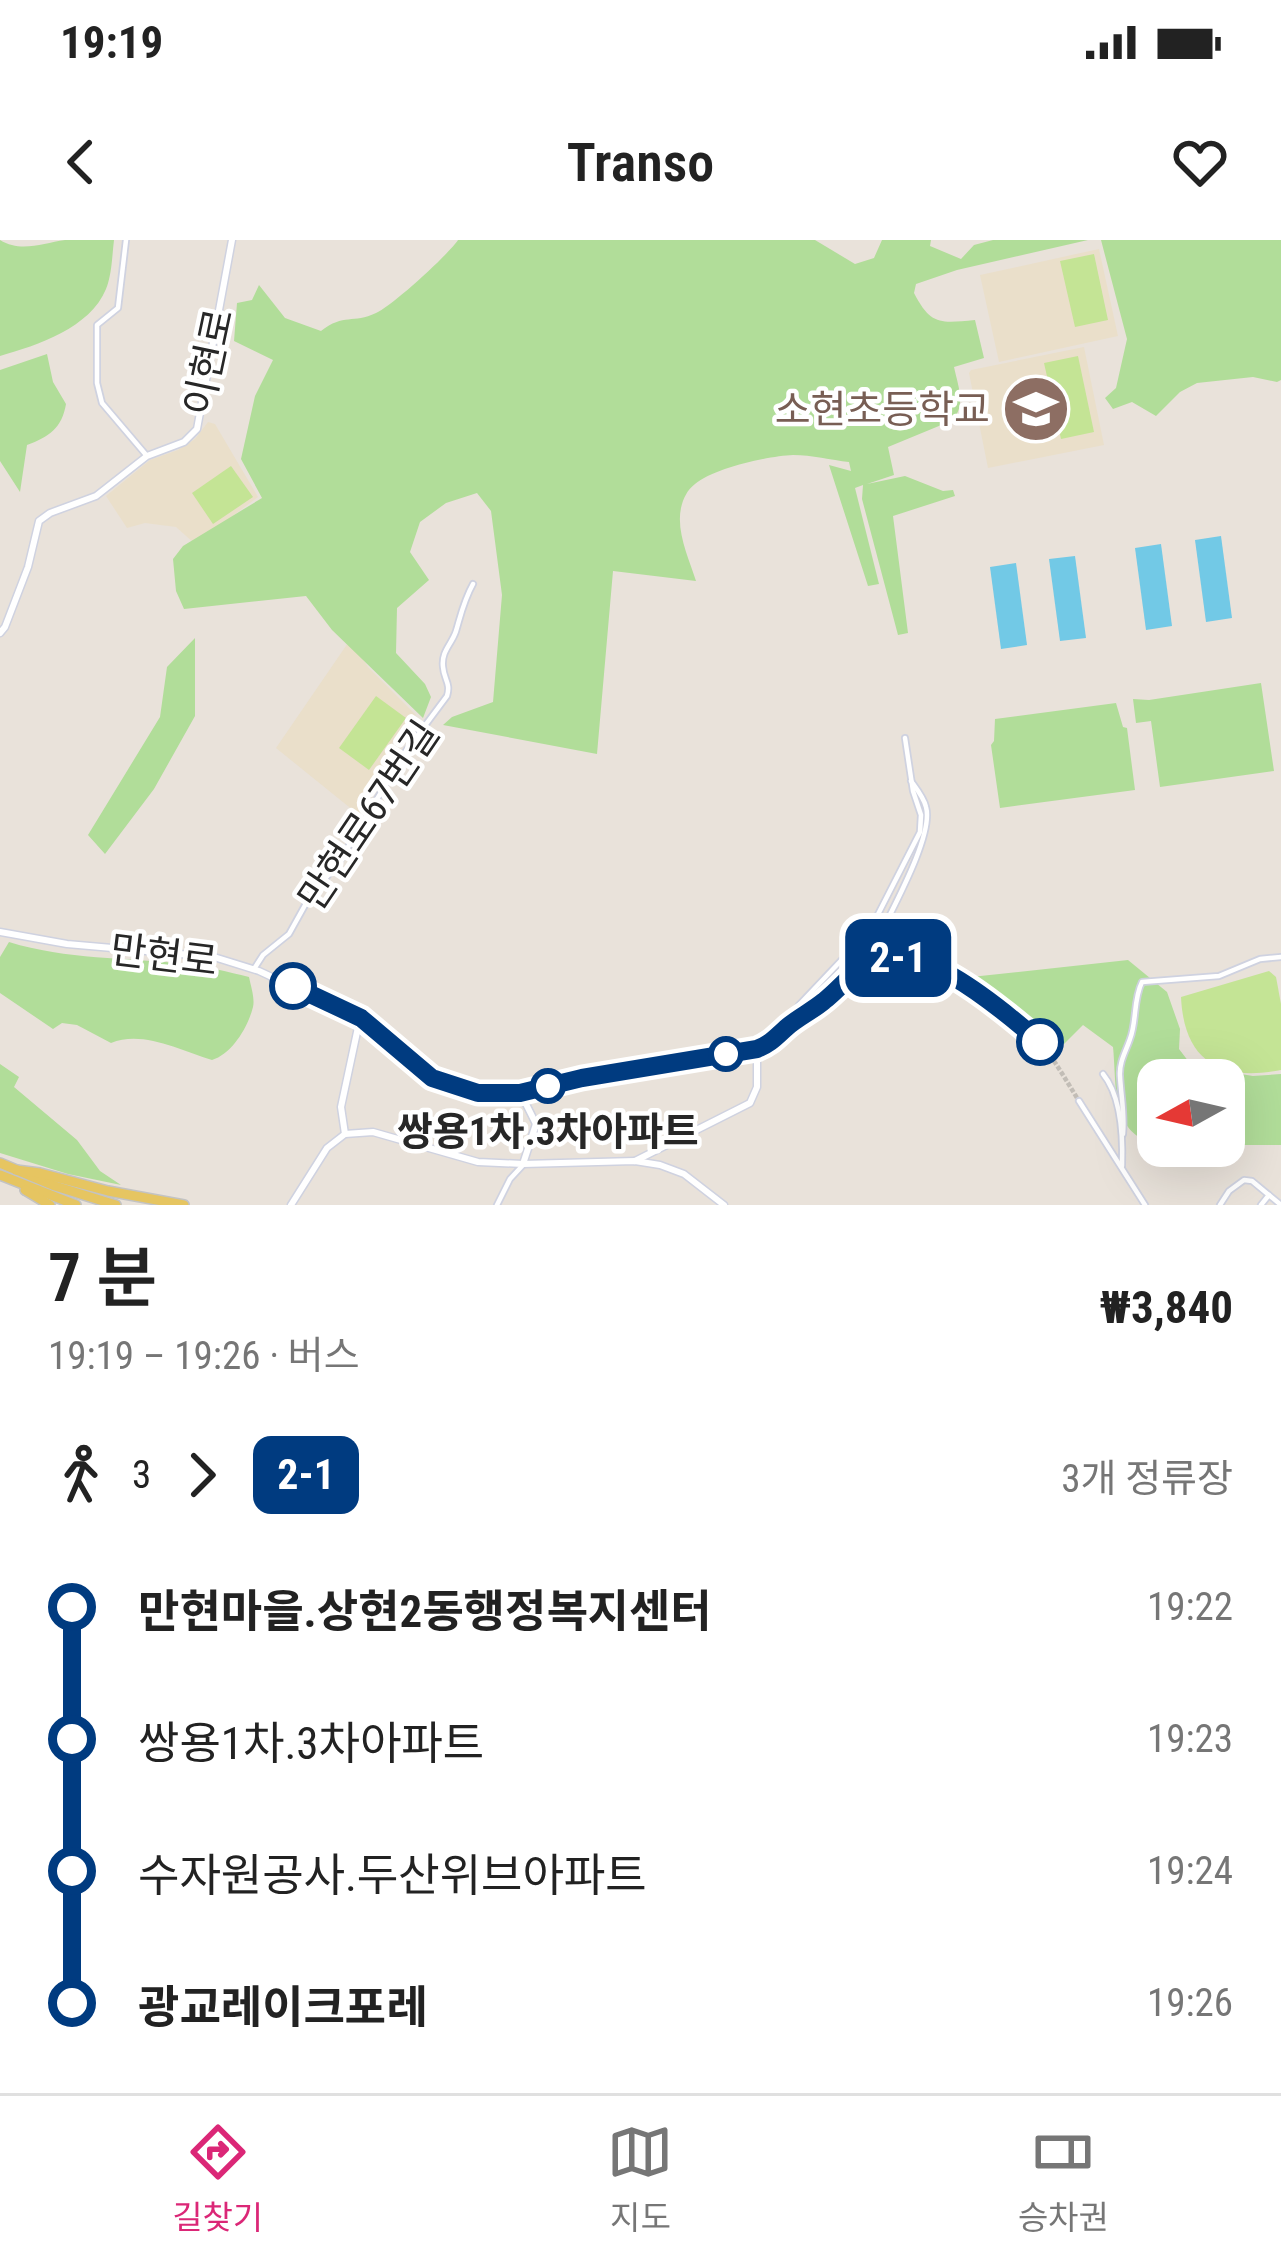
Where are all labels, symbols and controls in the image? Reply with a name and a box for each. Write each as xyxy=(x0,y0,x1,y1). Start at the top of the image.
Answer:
text: 19:19 xyxy=(60,16,163,69)
icon: back xyxy=(48,129,114,195)
icon: heart xyxy=(1167,129,1233,195)
text: Transo xyxy=(567,131,714,194)
street label: 이현로 xyxy=(175,305,243,420)
school or university icon: 소현초등학교 xyxy=(1001,374,1071,444)
place label: 소현초등학교 xyxy=(775,387,990,433)
street label: 만현로67번길 xyxy=(289,712,449,919)
line badge: 2-1 xyxy=(829,919,967,997)
street label: 만현로 xyxy=(108,927,220,985)
text: 2-1 xyxy=(869,933,927,982)
unlabelled marker xyxy=(271,964,315,1008)
unlabelled marker xyxy=(1018,1020,1062,1064)
unlabelled marker xyxy=(710,1038,742,1070)
north arrow xyxy=(1137,1059,1245,1167)
map controls xyxy=(1137,1059,1245,1167)
marker: 쌍용1차.3차아파트 xyxy=(532,1070,564,1102)
place label: 쌍용1차.3차아파트 xyxy=(397,1109,699,1155)
text: 7 분 xyxy=(48,1240,157,1317)
text: ₩3,840 xyxy=(1099,1281,1233,1334)
text: 19:19 – 19:26 · 버스 xyxy=(48,1333,360,1379)
icon: walk xyxy=(48,1442,114,1508)
icon: forward xyxy=(169,1442,235,1508)
text: 2-1 xyxy=(277,1450,335,1499)
text: 3 xyxy=(132,1452,151,1498)
text: 3개 정류장 xyxy=(1061,1456,1233,1502)
text: 19:22 xyxy=(1147,1584,1233,1630)
text: 만현마을.상현2동행정복지센터 xyxy=(138,1585,712,1638)
text: 19:23 xyxy=(1147,1716,1233,1762)
text: 쌍용1차.3차아파트 xyxy=(138,1717,484,1770)
text: 19:24 xyxy=(1147,1848,1233,1894)
text: 수자원공사.두산위브아파트 xyxy=(138,1849,647,1902)
text: 19:26 xyxy=(1147,1980,1233,2026)
text: 광교레이크포레 xyxy=(138,1981,428,2034)
tab: 길찾기 xyxy=(172,2119,263,2239)
tab: 지도 xyxy=(607,2119,673,2239)
tab: 승차권 xyxy=(1018,2119,1109,2239)

